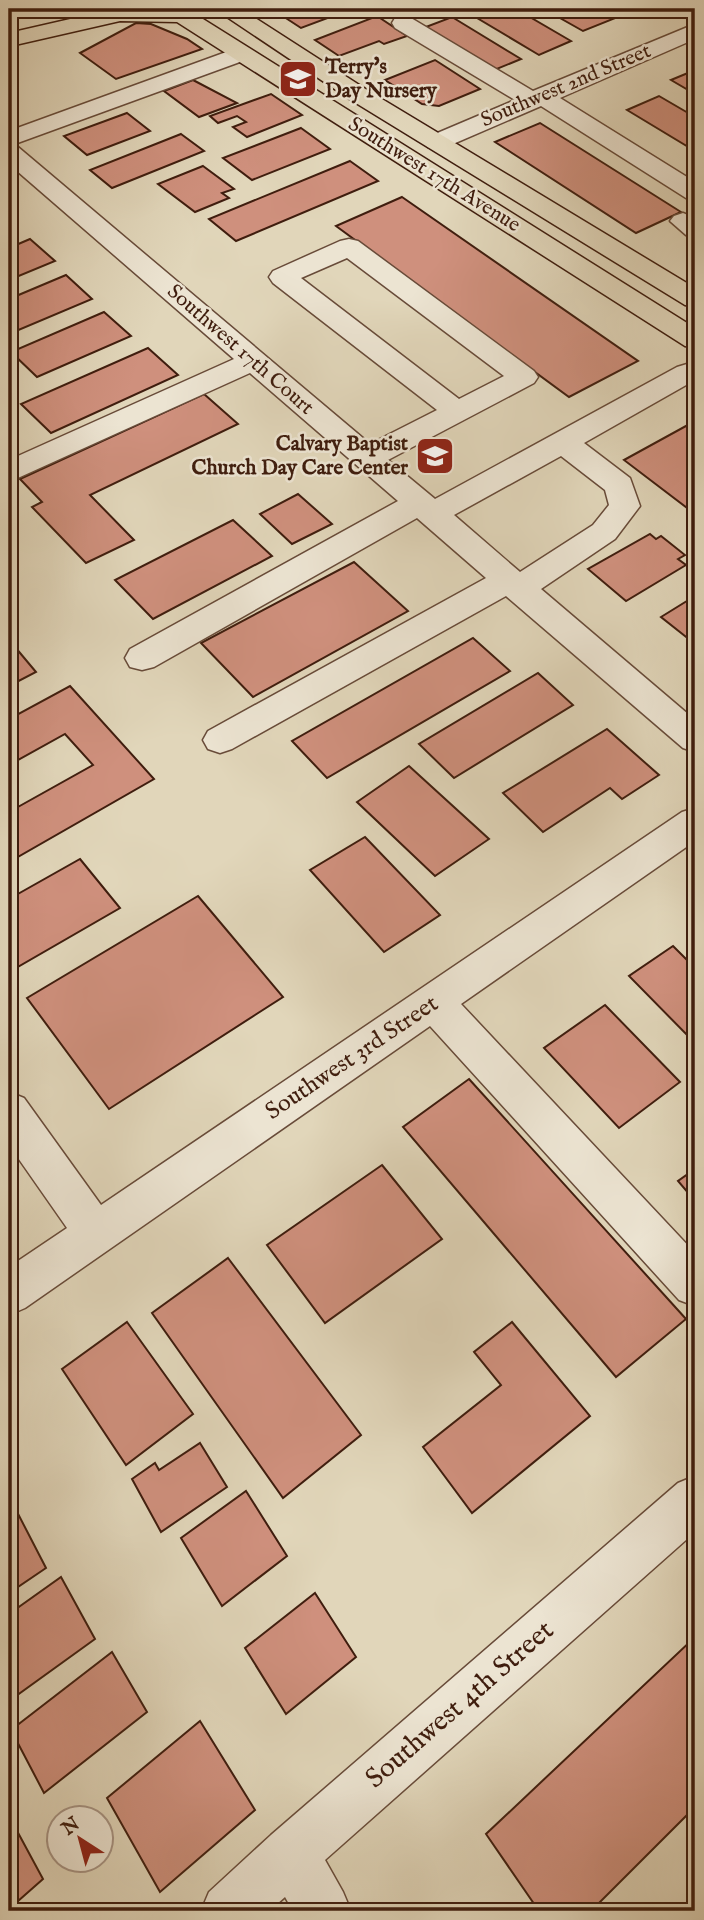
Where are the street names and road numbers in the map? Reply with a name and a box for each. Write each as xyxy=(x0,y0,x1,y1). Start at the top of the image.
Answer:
street label: Southwest 2nd Street xyxy=(477,38,655,134)
street label: Southwest 17th Avenue xyxy=(343,111,526,239)
street label: Southwest 17th Court xyxy=(161,279,319,421)
street label: Southwest 3rd Street xyxy=(259,989,445,1127)
street label: Southwest 4th Street xyxy=(359,1613,562,1796)

